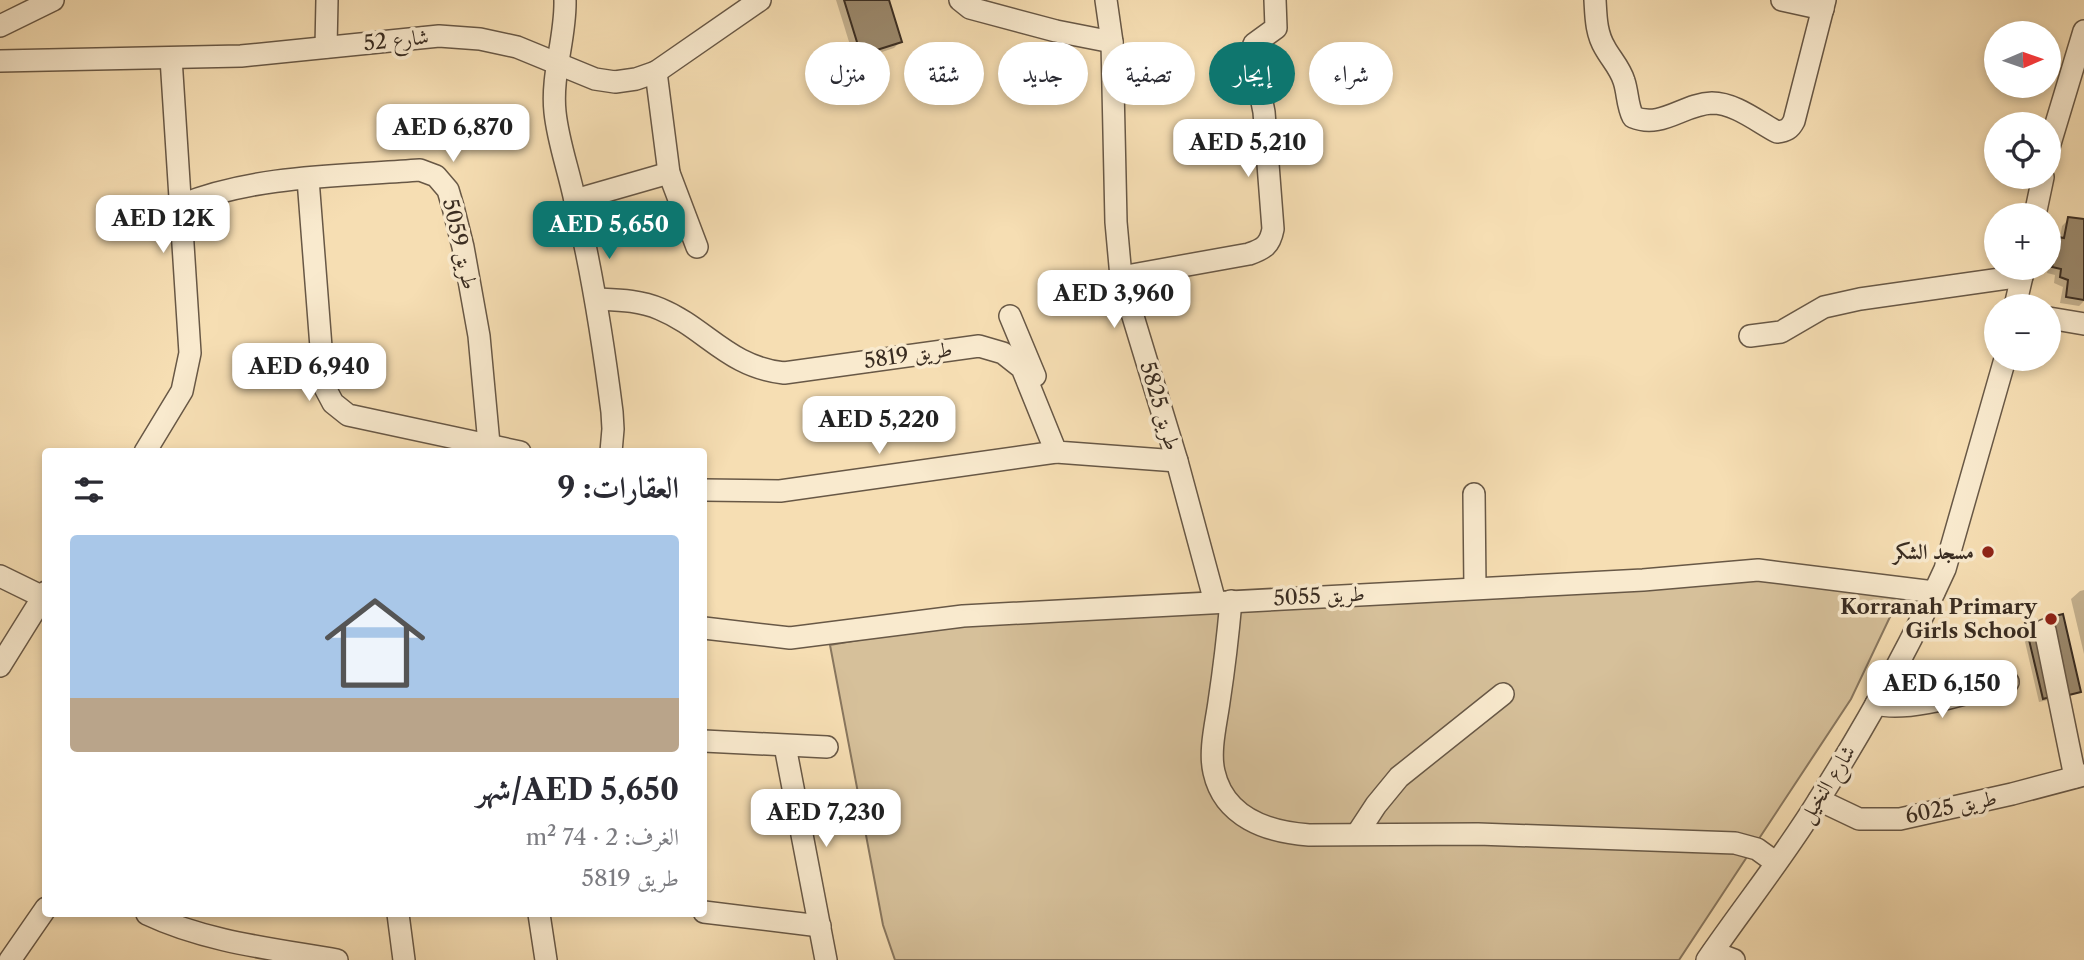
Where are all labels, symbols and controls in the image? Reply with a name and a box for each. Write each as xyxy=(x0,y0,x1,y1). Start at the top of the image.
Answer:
north arrow xyxy=(1984,21,2062,98)
map controls xyxy=(1984,21,2061,371)
street label: شارع 52 xyxy=(362,24,430,61)
chip: منزل xyxy=(805,42,890,105)
chip: شقة xyxy=(904,42,984,105)
chip: جديد xyxy=(998,42,1088,105)
chip: تصفية xyxy=(1102,42,1195,105)
chip: إيجار xyxy=(1209,42,1295,105)
chip: شراء xyxy=(1309,42,1393,105)
pin: AED 6,870 xyxy=(373,104,533,164)
button: locate xyxy=(1984,112,2061,189)
text: AED 6,870 xyxy=(392,113,514,141)
pin: AED 5,210 xyxy=(1168,120,1328,179)
text: AED 5,210 xyxy=(1189,128,1307,156)
pin: AED 12K xyxy=(98,196,228,255)
street label: طريق 5059 xyxy=(437,196,483,292)
pin: AED 5,650 xyxy=(529,202,689,261)
button: + xyxy=(1984,203,2061,280)
text: AED 12K xyxy=(112,204,214,232)
text: AED 5,650 xyxy=(549,210,669,238)
pin: AED 3,960 xyxy=(1034,270,1194,330)
text: AED 3,960 xyxy=(1053,279,1175,307)
button: − xyxy=(1984,294,2061,371)
street label: طريق 5819 xyxy=(862,336,954,374)
pin: AED 6,940 xyxy=(229,344,389,403)
text: AED 6,940 xyxy=(248,352,370,380)
street label: طريق 5825 xyxy=(1134,359,1186,453)
pin: AED 5,220 xyxy=(799,396,959,456)
text: AED 5,220 xyxy=(819,405,940,433)
text: العقارات: 9 xyxy=(557,469,679,506)
icon: filters xyxy=(70,471,108,509)
place label: مسجد الشكر xyxy=(1891,539,1974,566)
marker: مسجد الشكر xyxy=(1980,544,1996,560)
icon: home xyxy=(312,580,438,706)
street label: طريق 5055 xyxy=(1273,581,1365,611)
place label: Korranah Primary Girls School xyxy=(1840,594,2038,643)
marker: Korranah Primary Girls School xyxy=(2043,611,2059,627)
pin: AED 6,150 xyxy=(1862,660,2022,720)
text: AED 6,150 xyxy=(1883,669,2001,697)
street label: شارع النخيل xyxy=(1793,740,1865,830)
text: AED 5,650/شهر xyxy=(477,771,679,808)
street label: طريق 6025 xyxy=(1903,785,1999,829)
pin: AED 7,230 xyxy=(746,790,906,849)
text: AED 7,230 xyxy=(767,798,885,826)
text: الغرف: 2 · 74 m² xyxy=(526,823,679,851)
text: طريق 5819 xyxy=(582,864,679,892)

